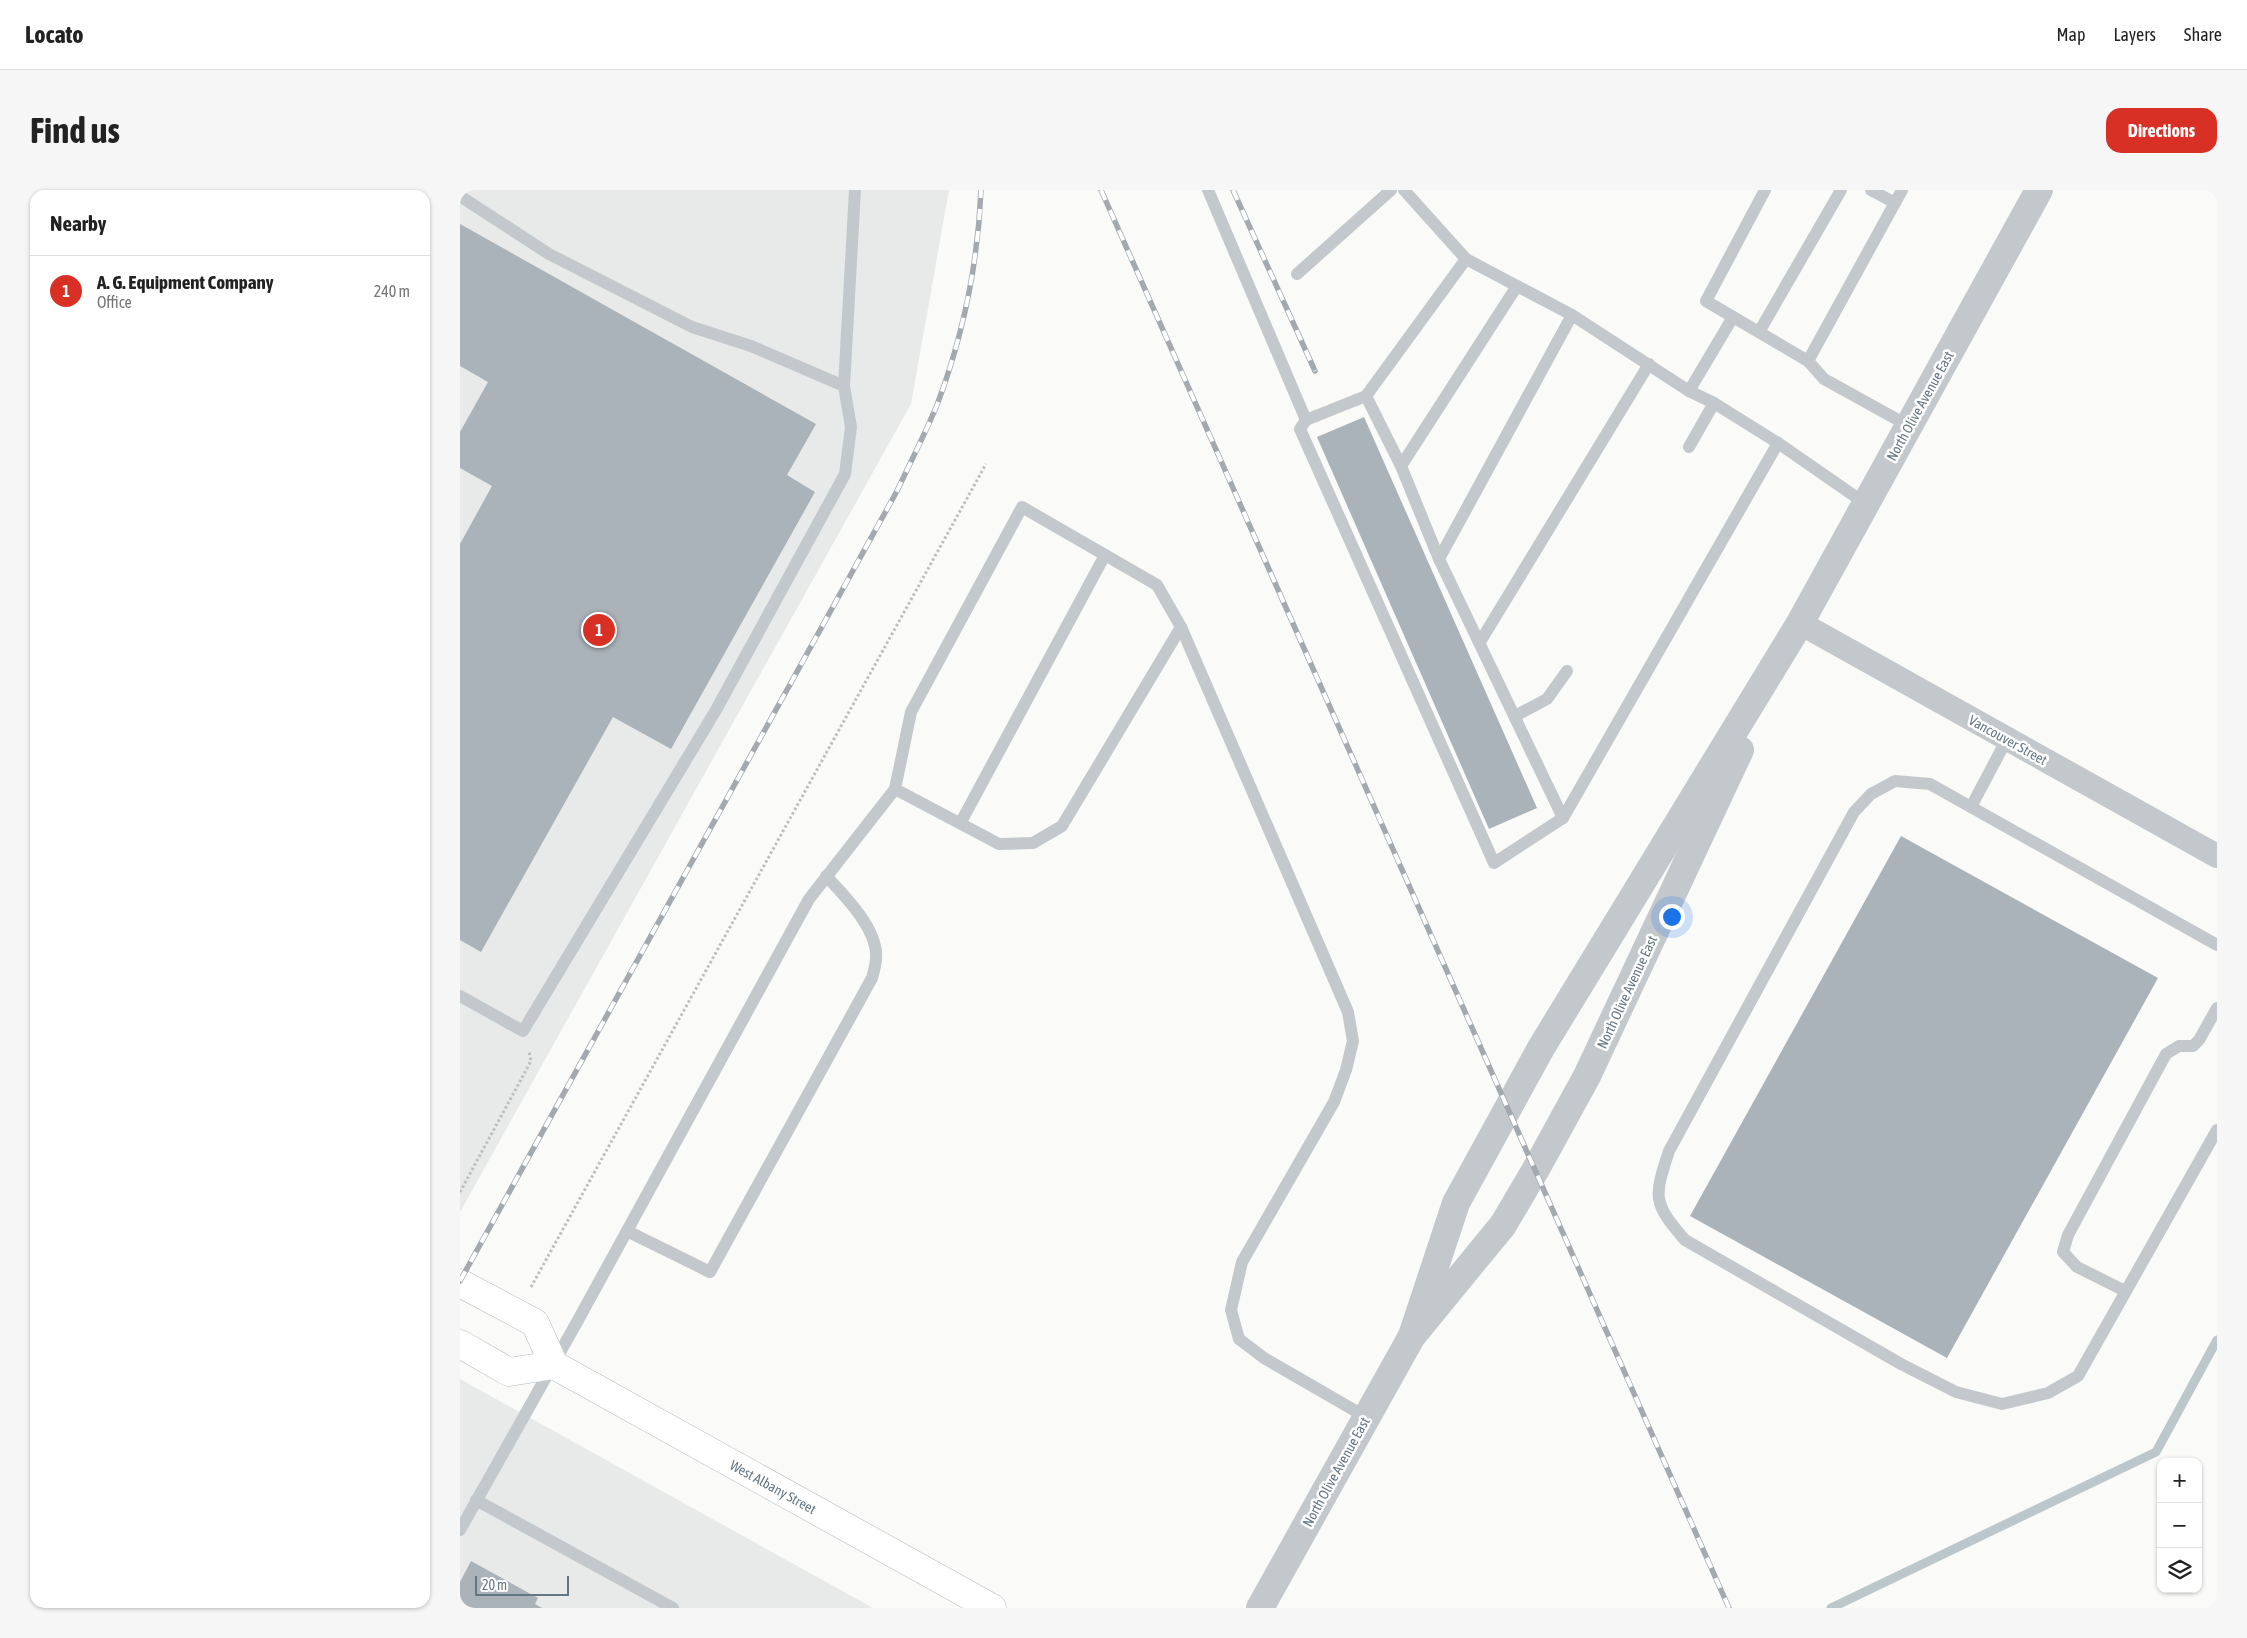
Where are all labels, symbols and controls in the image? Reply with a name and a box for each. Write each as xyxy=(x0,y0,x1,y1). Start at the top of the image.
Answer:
text: Locato xyxy=(25,21,84,48)
text: Map xyxy=(2056,24,2085,45)
text: Layers xyxy=(2113,24,2156,45)
text: Share xyxy=(2184,24,2222,45)
button: Directions xyxy=(2106,108,2217,153)
text: Find us xyxy=(30,110,120,150)
text: Nearby xyxy=(50,211,106,235)
text: A. G. Equipment Company xyxy=(97,271,274,293)
text: 1 xyxy=(62,282,70,300)
text: 240 m xyxy=(374,282,410,300)
text: Office xyxy=(97,293,132,311)
street label: North Olive Avenue East xyxy=(1883,348,1957,464)
pin: 1 xyxy=(583,611,615,649)
street label: Vancouver Street xyxy=(1966,712,2050,768)
your location xyxy=(1659,904,1685,930)
street label: North Olive Avenue East xyxy=(1594,933,1660,1051)
street label: North Olive Avenue East xyxy=(1299,1414,1373,1530)
street label: West Albany Street xyxy=(727,1457,819,1517)
map controls xyxy=(2157,1458,2202,1593)
button: + xyxy=(2157,1458,2202,1503)
button: − xyxy=(2157,1503,2202,1548)
button: layers xyxy=(2157,1548,2202,1593)
scale bar xyxy=(475,1573,569,1596)
text: 20 m xyxy=(482,1577,507,1593)

